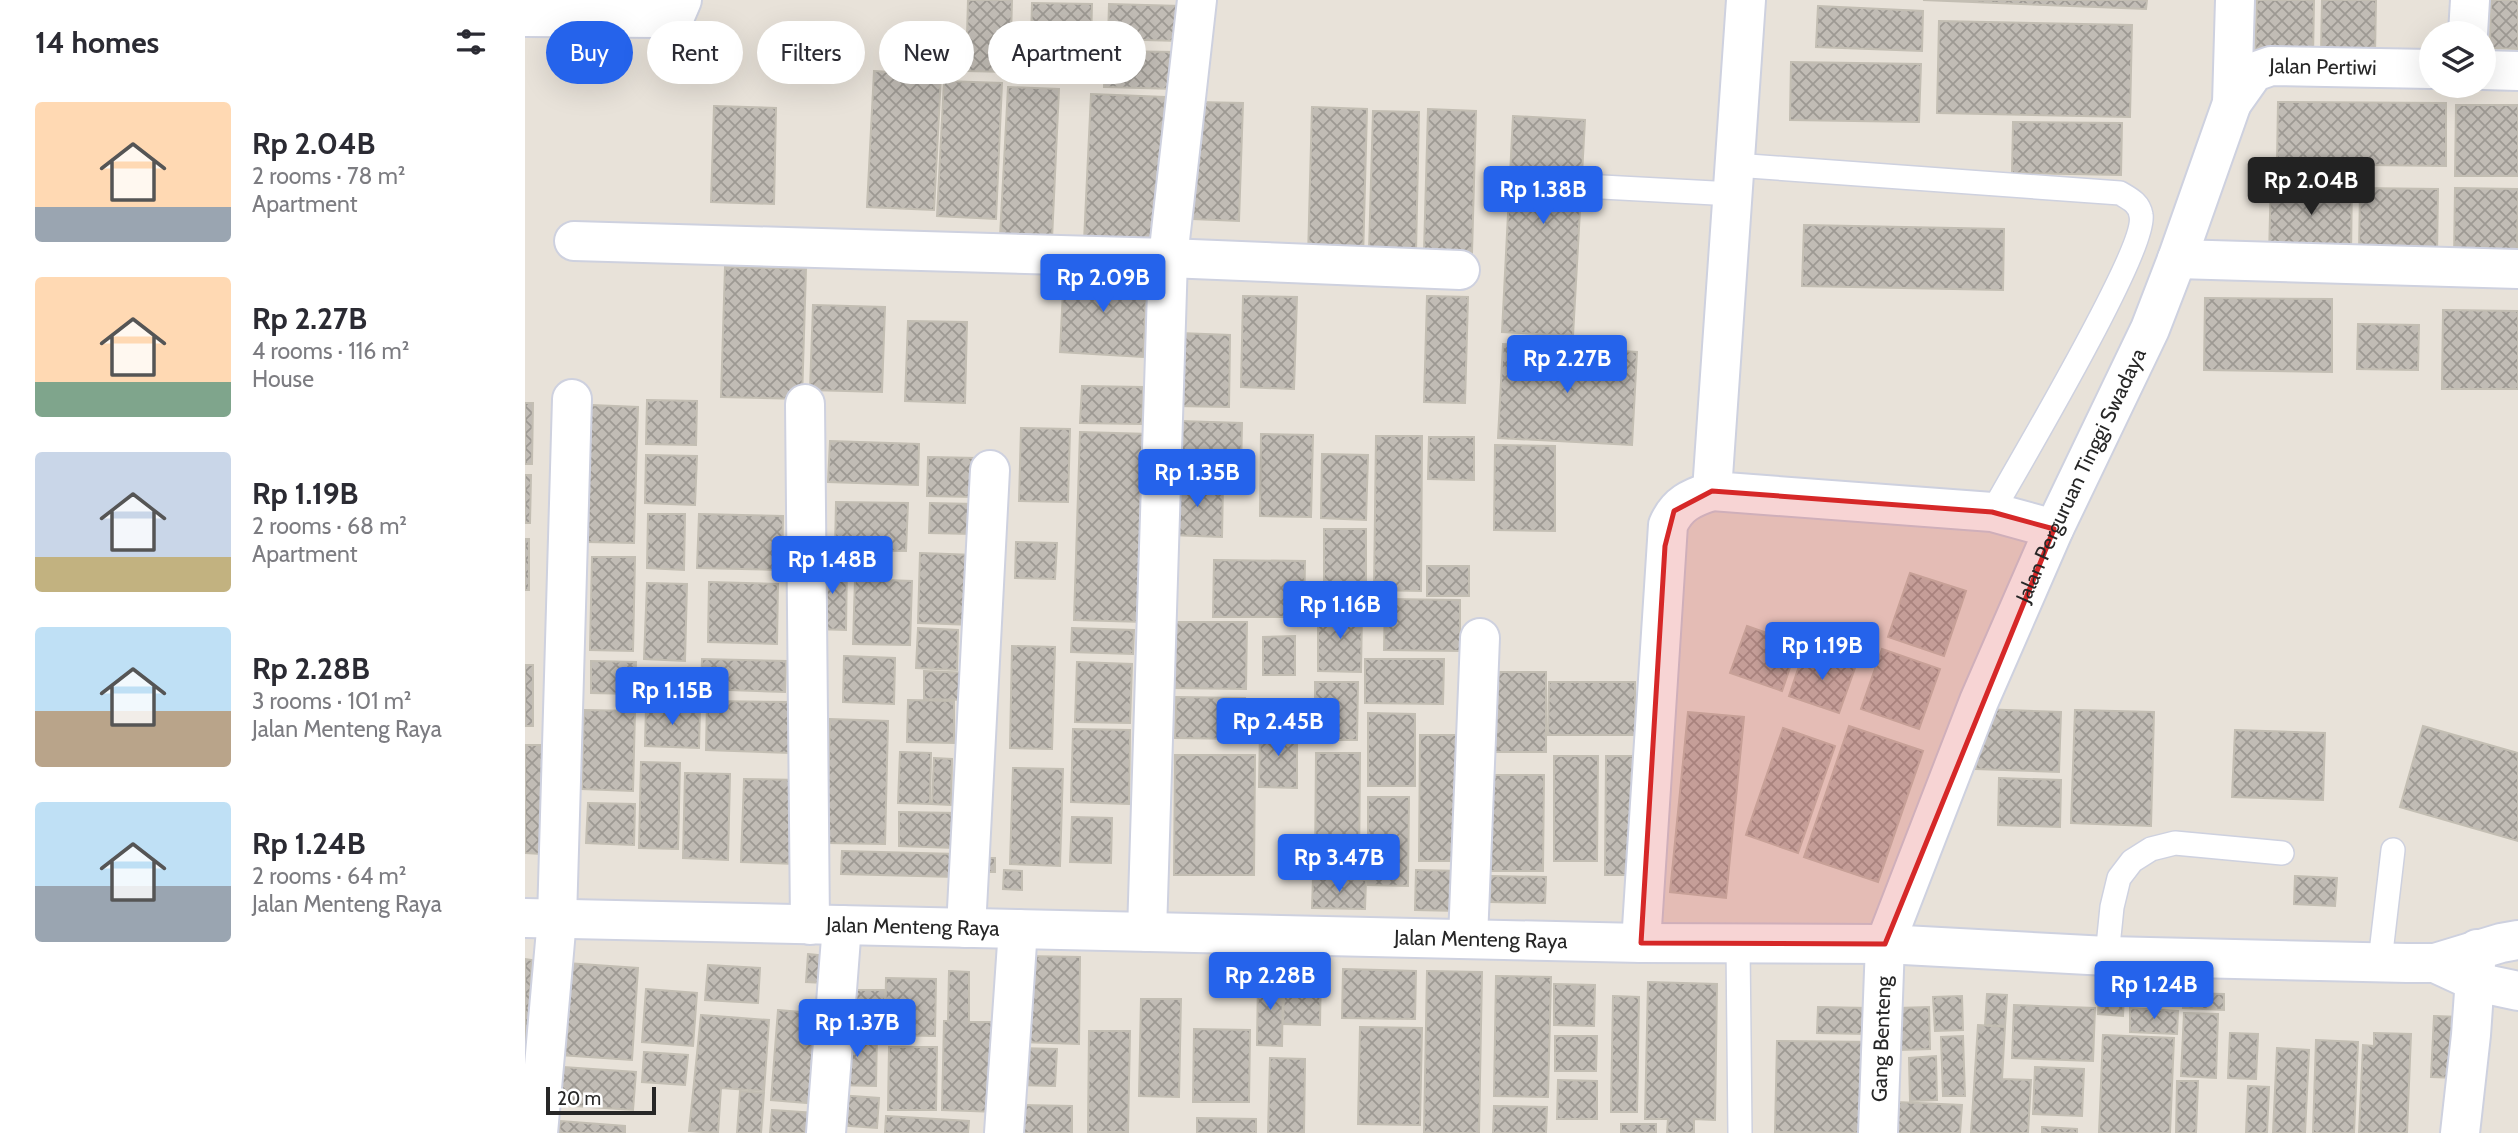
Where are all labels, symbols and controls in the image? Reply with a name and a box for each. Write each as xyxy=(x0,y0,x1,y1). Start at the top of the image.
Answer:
chip: Buy xyxy=(546,21,633,84)
chip: Rent xyxy=(647,21,743,84)
chip: Filters xyxy=(757,21,865,84)
chip: New xyxy=(879,21,974,84)
chip: Apartment xyxy=(988,21,1146,84)
map controls xyxy=(2419,21,2496,98)
button: layers xyxy=(2419,21,2496,98)
icon: filters xyxy=(452,23,490,61)
text: 14 homes xyxy=(35,24,159,61)
street label: Jalan Pertiwi xyxy=(2268,53,2377,80)
text: Rp 2.04B xyxy=(252,125,375,162)
icon: home xyxy=(91,130,175,214)
pin: Rp 2.04B xyxy=(2239,158,2383,217)
text: 2 rooms · 78 m² xyxy=(252,162,406,190)
pin: Rp 1.38B xyxy=(1471,166,1615,226)
text: Rp 2.04B xyxy=(2264,166,2358,194)
text: Rp 1.38B xyxy=(1500,175,1586,203)
text: Apartment xyxy=(252,190,357,218)
pin: Rp 2.09B xyxy=(1031,254,1175,314)
text: Rp 2.09B xyxy=(1056,263,1150,291)
text: Rp 2.27B xyxy=(252,300,367,337)
icon: home xyxy=(91,305,175,389)
pin: Rp 2.27B xyxy=(1495,336,1639,395)
text: 4 rooms · 116 m² xyxy=(252,337,409,365)
text: Rp 2.27B xyxy=(1523,344,1611,372)
street label: Jalan Perguruan Tinggi Swadaya xyxy=(2010,344,2151,608)
text: House xyxy=(252,365,314,393)
pin: Rp 1.35B xyxy=(1125,449,1269,509)
text: Rp 1.35B xyxy=(1154,458,1240,486)
text: Rp 1.19B xyxy=(252,475,358,512)
icon: home xyxy=(91,480,175,564)
text: 2 rooms · 68 m² xyxy=(252,512,407,540)
pin: Rp 1.48B xyxy=(760,536,904,596)
text: Apartment xyxy=(252,540,357,568)
text: Rp 1.48B xyxy=(788,545,876,573)
pin: Rp 1.16B xyxy=(1268,582,1412,641)
text: Rp 1.16B xyxy=(1299,590,1381,618)
pin: Rp 1.19B xyxy=(1750,622,1894,682)
text: Rp 1.19B xyxy=(1781,631,1863,659)
text: Rp 2.28B xyxy=(252,650,370,687)
icon: home xyxy=(91,655,175,739)
pin: Rp 1.15B xyxy=(600,668,744,727)
text: Rp 1.15B xyxy=(632,676,712,704)
text: 3 rooms · 101 m² xyxy=(252,687,411,715)
pin: Rp 2.45B xyxy=(1206,698,1350,758)
text: Rp 2.45B xyxy=(1233,707,1323,735)
text: Jalan Menteng Raya xyxy=(252,715,442,743)
text: Rp 1.24B xyxy=(252,825,365,862)
icon: home xyxy=(91,830,175,914)
pin: Rp 3.47B xyxy=(1267,834,1411,894)
text: Rp 3.47B xyxy=(1294,843,1384,871)
text: 2 rooms · 64 m² xyxy=(252,862,406,890)
text: Jalan Menteng Raya xyxy=(252,890,442,918)
street label: Jalan Menteng Raya xyxy=(825,912,1000,941)
street label: Jalan Menteng Raya xyxy=(1393,924,1568,953)
pin: Rp 2.28B xyxy=(1198,953,1342,1012)
text: Rp 2.28B xyxy=(1225,961,1315,989)
pin: Rp 1.24B xyxy=(2082,962,2226,1021)
text: Rp 1.24B xyxy=(2111,970,2198,998)
street label: Gang Benteng xyxy=(1866,975,1896,1102)
pin: Rp 1.37B xyxy=(785,1000,929,1059)
text: Rp 1.37B xyxy=(815,1008,899,1036)
scale bar xyxy=(546,1084,656,1116)
text: 20 m xyxy=(557,1087,601,1110)

